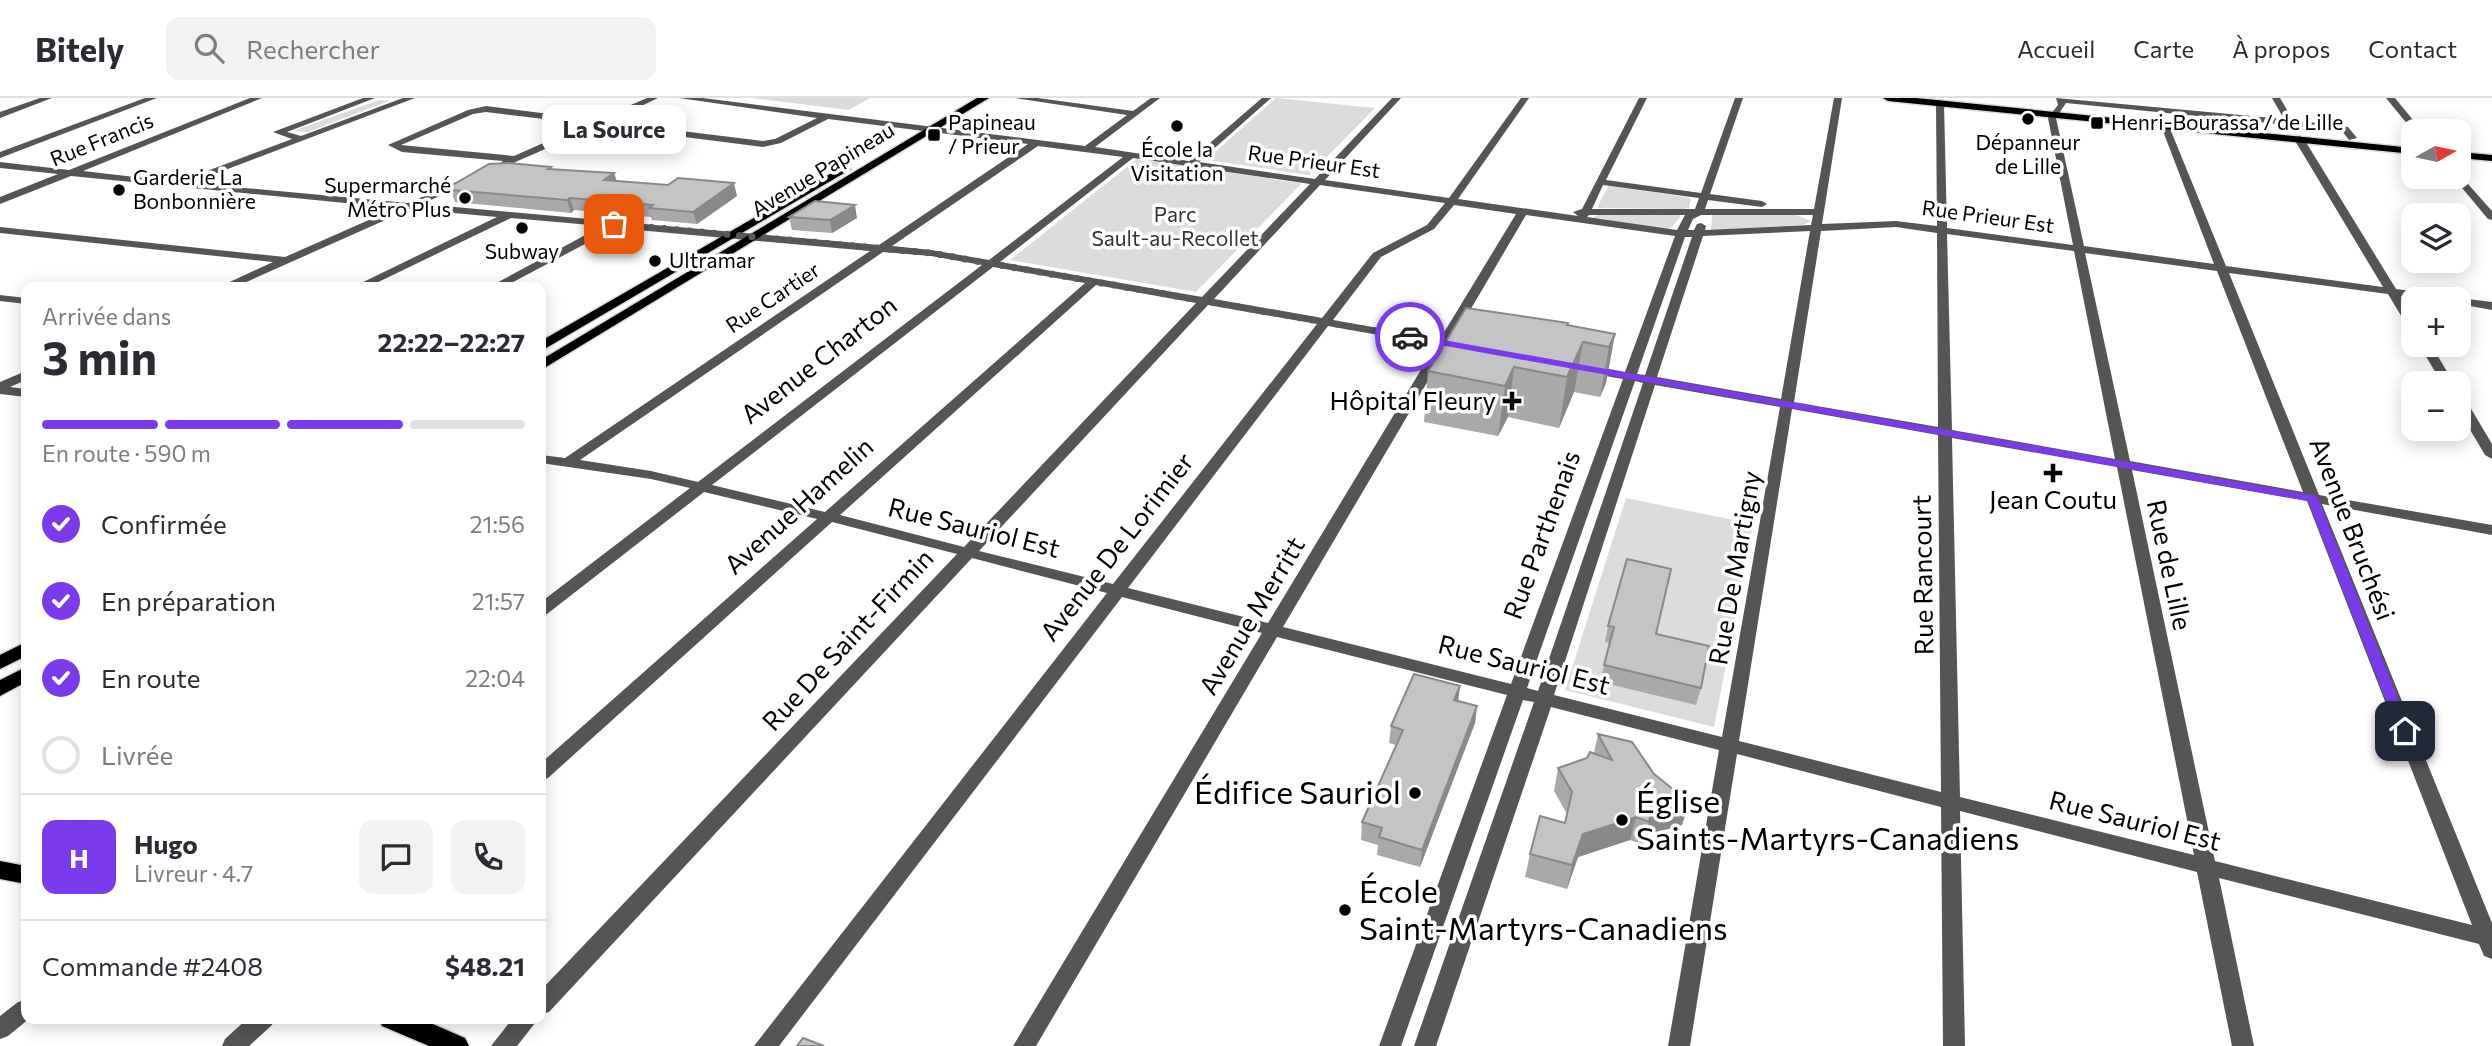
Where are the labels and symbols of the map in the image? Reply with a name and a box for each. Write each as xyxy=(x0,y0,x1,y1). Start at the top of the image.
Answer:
callout: La Source xyxy=(542,105,686,154)
street label: Rue Francis xyxy=(46,107,157,171)
place label: Papineau / Prieur xyxy=(948,109,1036,158)
place label: Henri-Bourassa / de Lille xyxy=(2111,109,2343,134)
marker: Dépanneur de Lille xyxy=(2020,111,2036,127)
marker: Henri-Bourassa / de Lille xyxy=(2089,115,2105,131)
street label: Avenue Papineau xyxy=(746,116,898,221)
marker: École la Visitation xyxy=(1169,118,1185,134)
north arrow xyxy=(2401,119,2471,189)
marker: Papineau / Prieur xyxy=(926,127,942,143)
place label: Dépanneur de Lille xyxy=(1975,129,2081,178)
place label: École la Visitation xyxy=(1131,136,1223,185)
street label: Rue Prieur Est xyxy=(1246,139,1382,182)
place label: Garderie La Bonbonnière xyxy=(133,164,256,213)
place label: Supermarché Métro Plus xyxy=(324,172,451,221)
marker: Garderie La Bonbonnière xyxy=(111,182,127,198)
marker: Supermarché Métro Plus xyxy=(457,190,473,206)
pin xyxy=(584,194,644,254)
street label: Rue Prieur Est xyxy=(1920,194,2056,237)
park label: Parc Sault-au-Recollet xyxy=(1091,201,1259,250)
marker: Subway xyxy=(514,220,530,236)
place label: Subway xyxy=(485,238,559,263)
place label: Ultramar xyxy=(669,247,755,272)
marker: Ultramar xyxy=(647,253,663,269)
street label: Rue Cartier xyxy=(720,256,824,337)
street label: Avenue Charton xyxy=(734,288,902,429)
courier xyxy=(1375,302,1445,372)
place label: Hôpital Fleury xyxy=(1329,384,1496,415)
marker: Hôpital Fleury xyxy=(1502,391,1522,411)
street label: Avenue Hamelin xyxy=(717,430,879,580)
street label: Avenue Bruchési xyxy=(2304,433,2403,624)
street label: Avenue De Lorimier xyxy=(1033,446,1199,646)
street label: Rue Parthenais xyxy=(1496,446,1585,623)
marker: Jean Coutu xyxy=(2045,465,2061,481)
street label: Rue De Martigny xyxy=(1701,468,1766,667)
place label: Jean Coutu xyxy=(1989,483,2117,514)
street label: Rue Sauriol Est xyxy=(885,490,1063,563)
street label: Rue Rancourt xyxy=(1905,495,1938,655)
street label: Rue de Lille xyxy=(2142,497,2199,633)
street label: Avenue Merritt xyxy=(1191,531,1310,700)
street label: Rue De Saint-Firmin xyxy=(755,542,939,736)
street label: Rue Sauriol Est xyxy=(1435,627,1613,700)
pin xyxy=(2375,701,2435,761)
place label: Édifice Sauriol xyxy=(1194,771,1401,811)
place label: Église Saints-Martyrs-Canadiens xyxy=(1636,780,2019,857)
street label: Rue Sauriol Est xyxy=(2046,783,2224,856)
marker: Édifice Sauriol xyxy=(1407,785,1423,801)
marker: Église Saints-Martyrs-Canadiens xyxy=(1614,812,1630,828)
place label: École Saint-Martyrs-Canadiens xyxy=(1359,870,1728,947)
marker: École Saint-Martyrs-Canadiens xyxy=(1337,902,1353,918)

